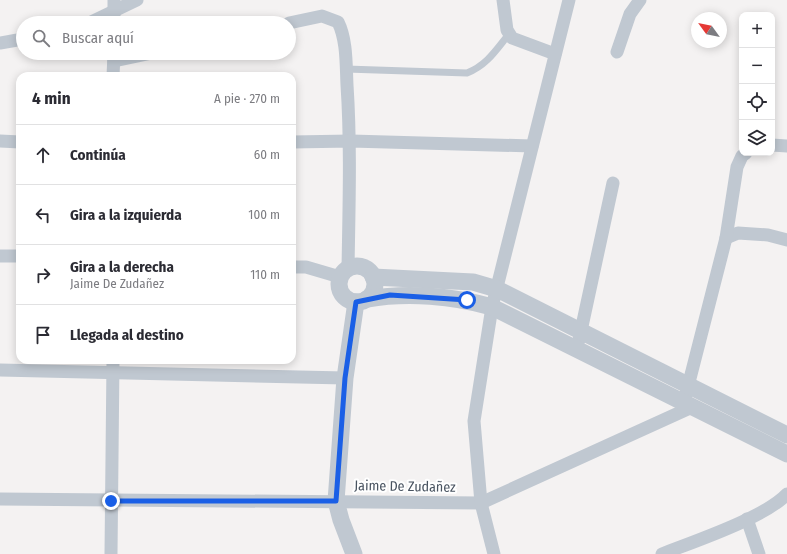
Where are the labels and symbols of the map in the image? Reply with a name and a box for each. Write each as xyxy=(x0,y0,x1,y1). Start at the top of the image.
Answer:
north arrow xyxy=(691,12,727,48)
route start xyxy=(458,291,476,309)
street label: Jaime De Zudañez xyxy=(354,477,456,496)
route end xyxy=(102,492,120,510)

